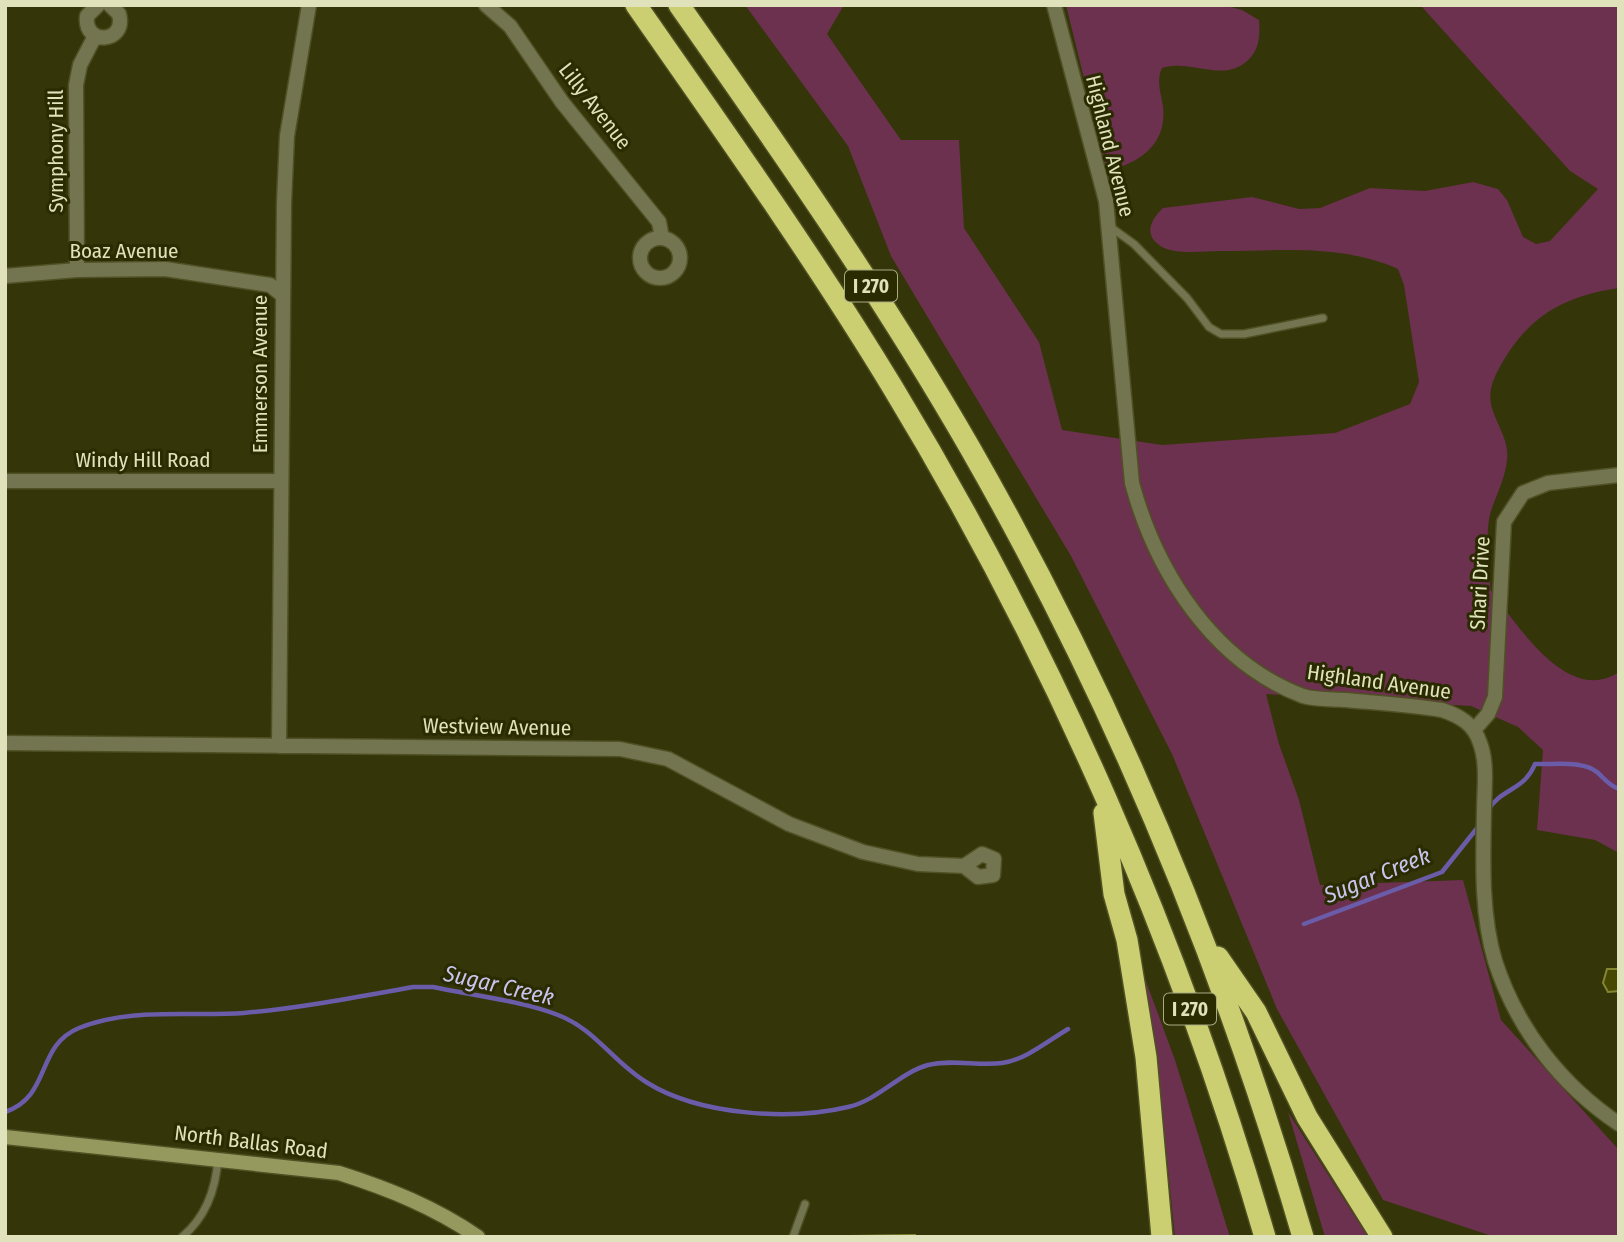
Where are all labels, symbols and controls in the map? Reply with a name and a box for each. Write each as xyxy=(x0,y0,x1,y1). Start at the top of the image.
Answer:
street label: Lilly Avenue xyxy=(553,57,637,155)
street label: Highland Avenue xyxy=(1080,72,1140,220)
street label: Symphony Hill xyxy=(43,89,69,213)
street label: Boaz Avenue xyxy=(70,238,178,264)
road number: I 270 xyxy=(845,270,897,302)
street label: Emmerson Avenue xyxy=(247,295,273,453)
street label: Windy Hill Road xyxy=(75,447,211,473)
street label: Shari Drive xyxy=(1465,535,1495,631)
street label: Highland Avenue xyxy=(1305,659,1453,705)
street label: Westview Avenue xyxy=(423,713,571,741)
water label: Sugar Creek xyxy=(1319,841,1434,909)
water label: Sugar Creek xyxy=(440,959,557,1011)
road number: I 270 xyxy=(1164,993,1216,1024)
street label: North Ballas Road xyxy=(173,1120,329,1164)

